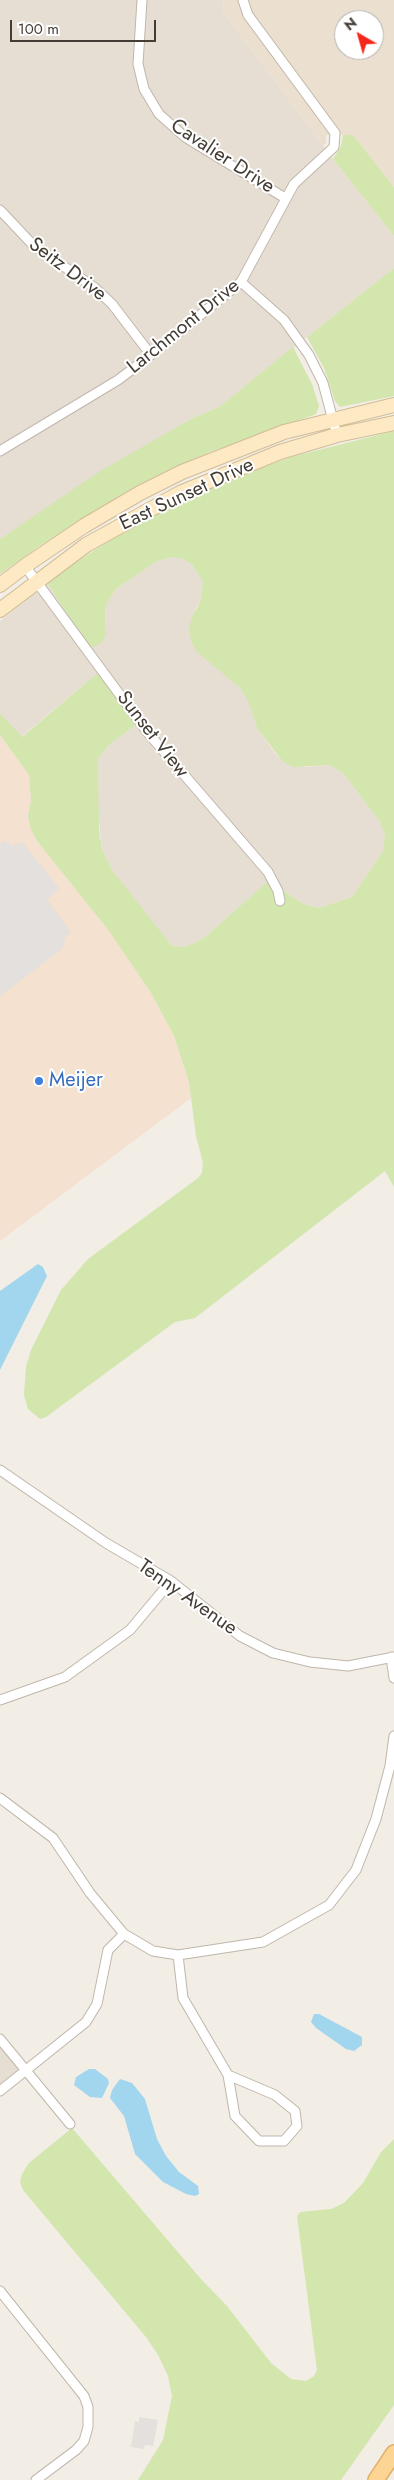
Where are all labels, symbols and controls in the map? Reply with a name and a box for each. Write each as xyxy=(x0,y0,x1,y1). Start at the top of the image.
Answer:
scale bar xyxy=(12,10,159,42)
north arrow xyxy=(334,10,384,60)
text: N xyxy=(340,13,361,35)
text: 100 m xyxy=(18,18,59,40)
street label: Cavalier Drive xyxy=(166,115,278,199)
street label: Seitz Drive xyxy=(23,233,111,307)
street label: Larchmont Drive xyxy=(123,274,245,380)
street label: East Sunset Drive xyxy=(116,453,258,537)
street label: Sunset View xyxy=(111,687,193,783)
place label: Meijer xyxy=(49,1069,103,1093)
marker: Meijer xyxy=(33,1075,45,1087)
street label: Tenny Avenue xyxy=(133,1555,241,1641)

